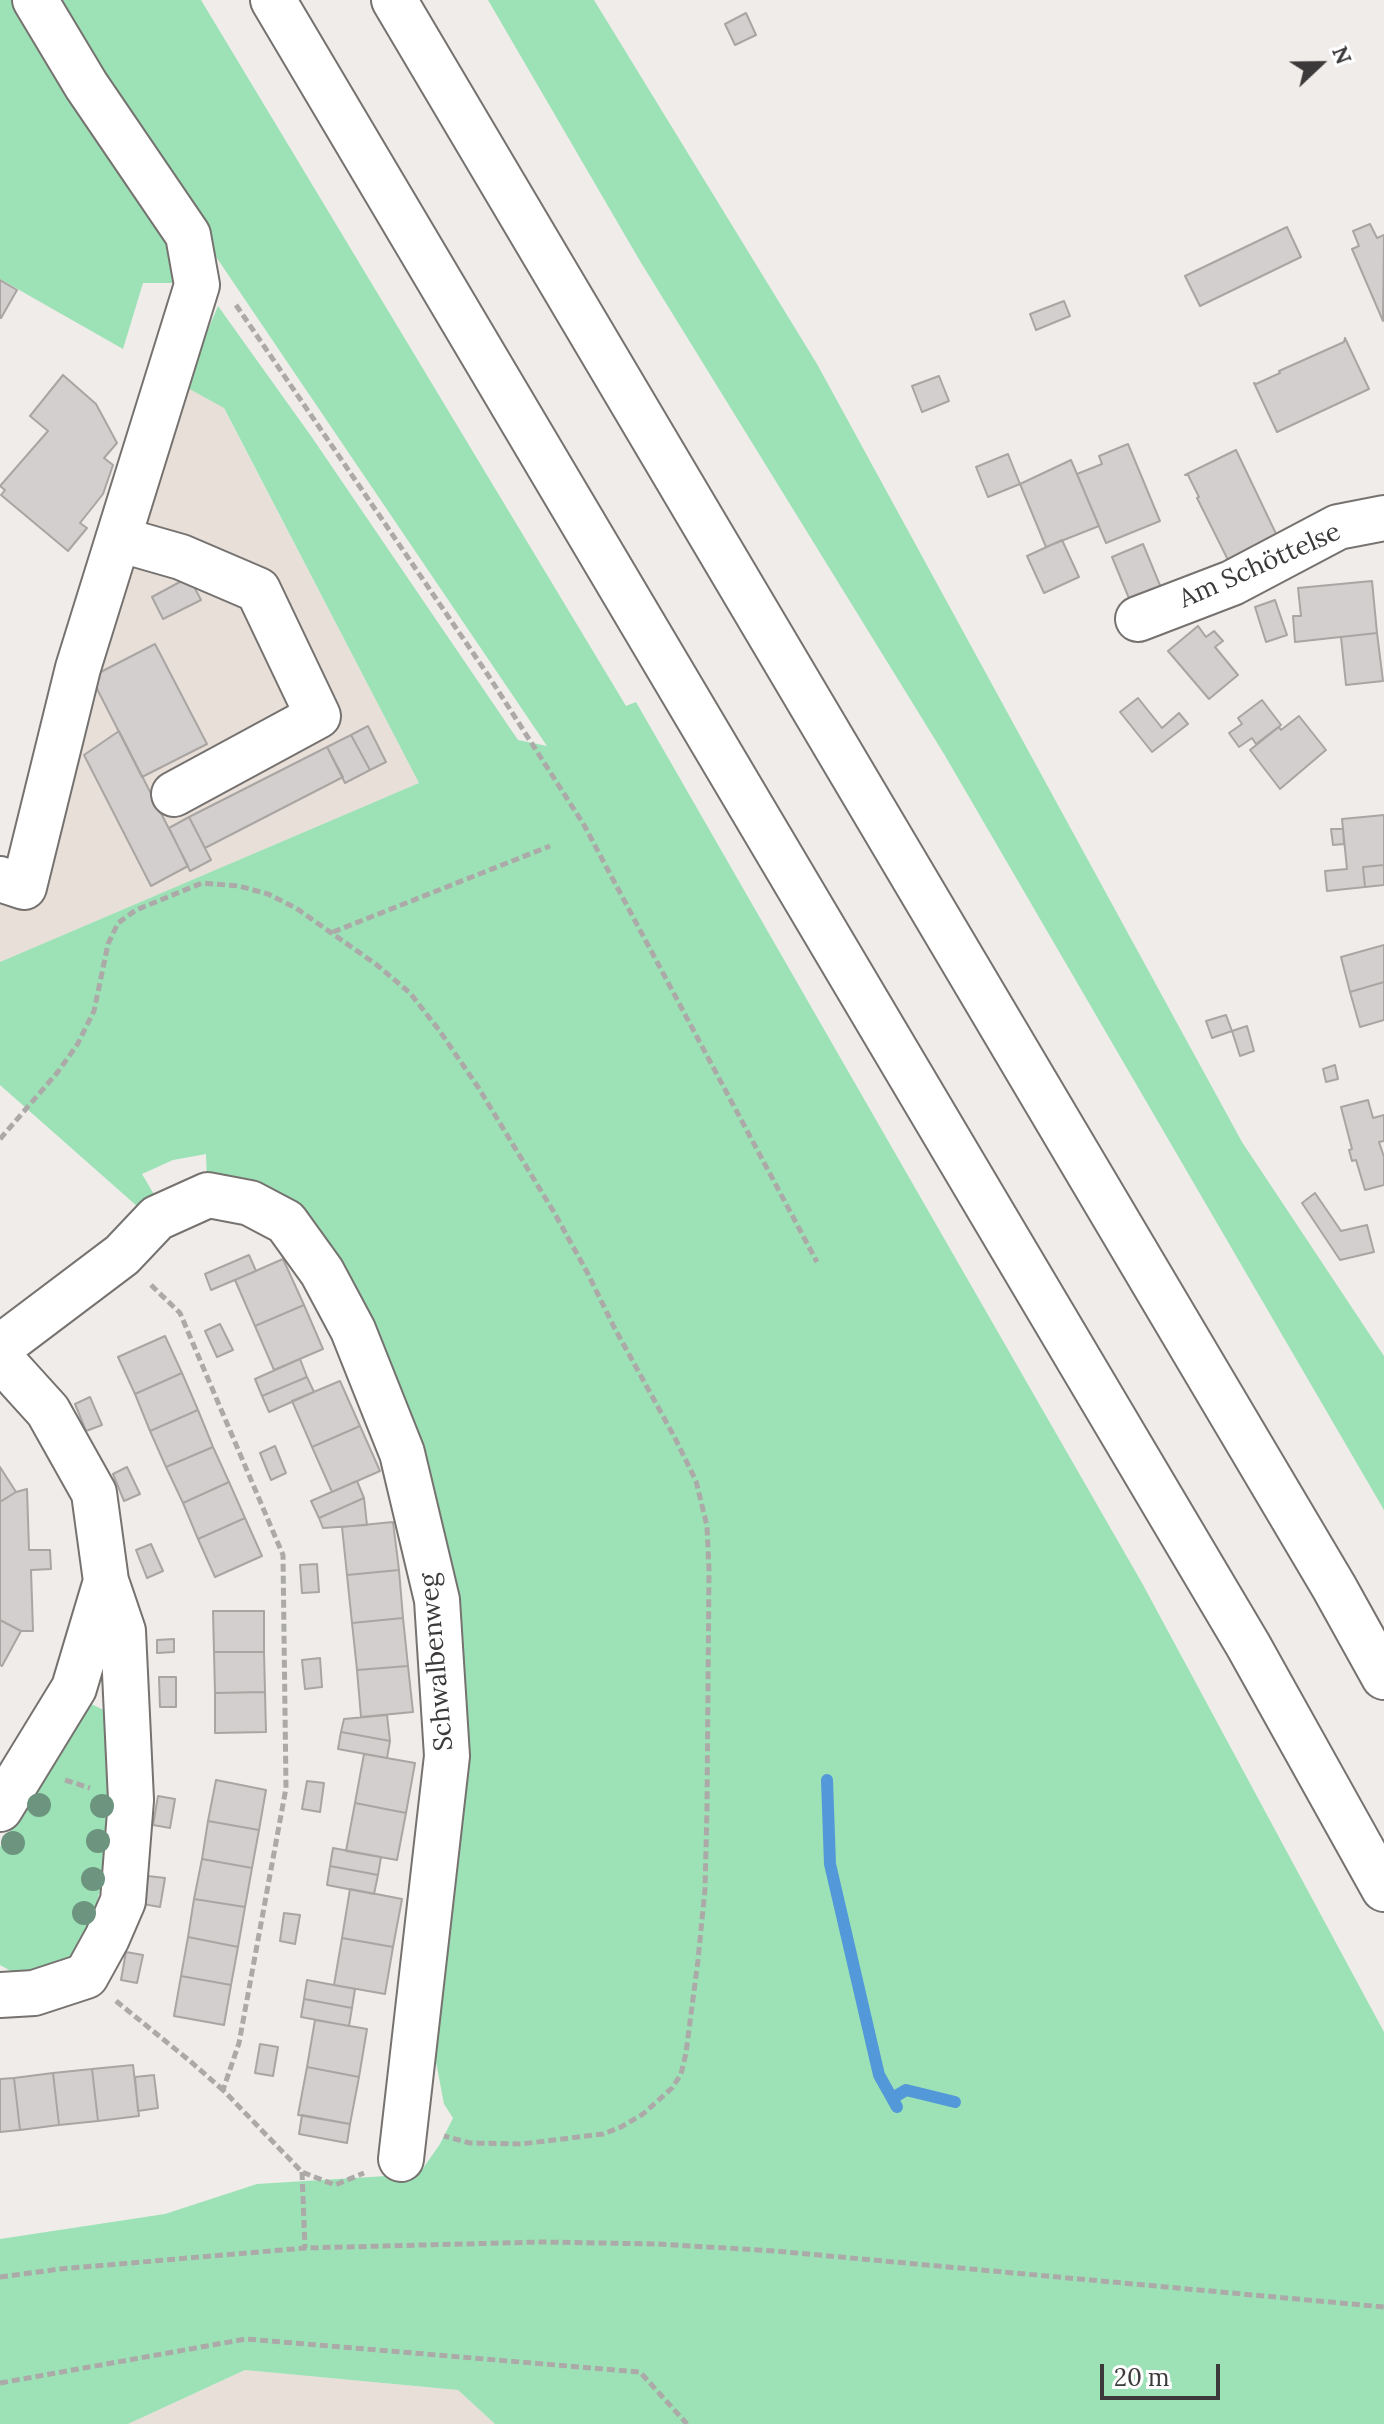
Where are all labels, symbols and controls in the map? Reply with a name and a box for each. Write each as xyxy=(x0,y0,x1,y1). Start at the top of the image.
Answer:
north arrow xyxy=(1280,24,1360,104)
text: N xyxy=(1326,42,1358,68)
street label: Am Schöttelse xyxy=(1174,516,1346,616)
street label: Schwalbenweg xyxy=(414,1572,460,1752)
scale bar xyxy=(1104,2348,1224,2398)
text: 20 m xyxy=(1114,2362,1170,2393)

